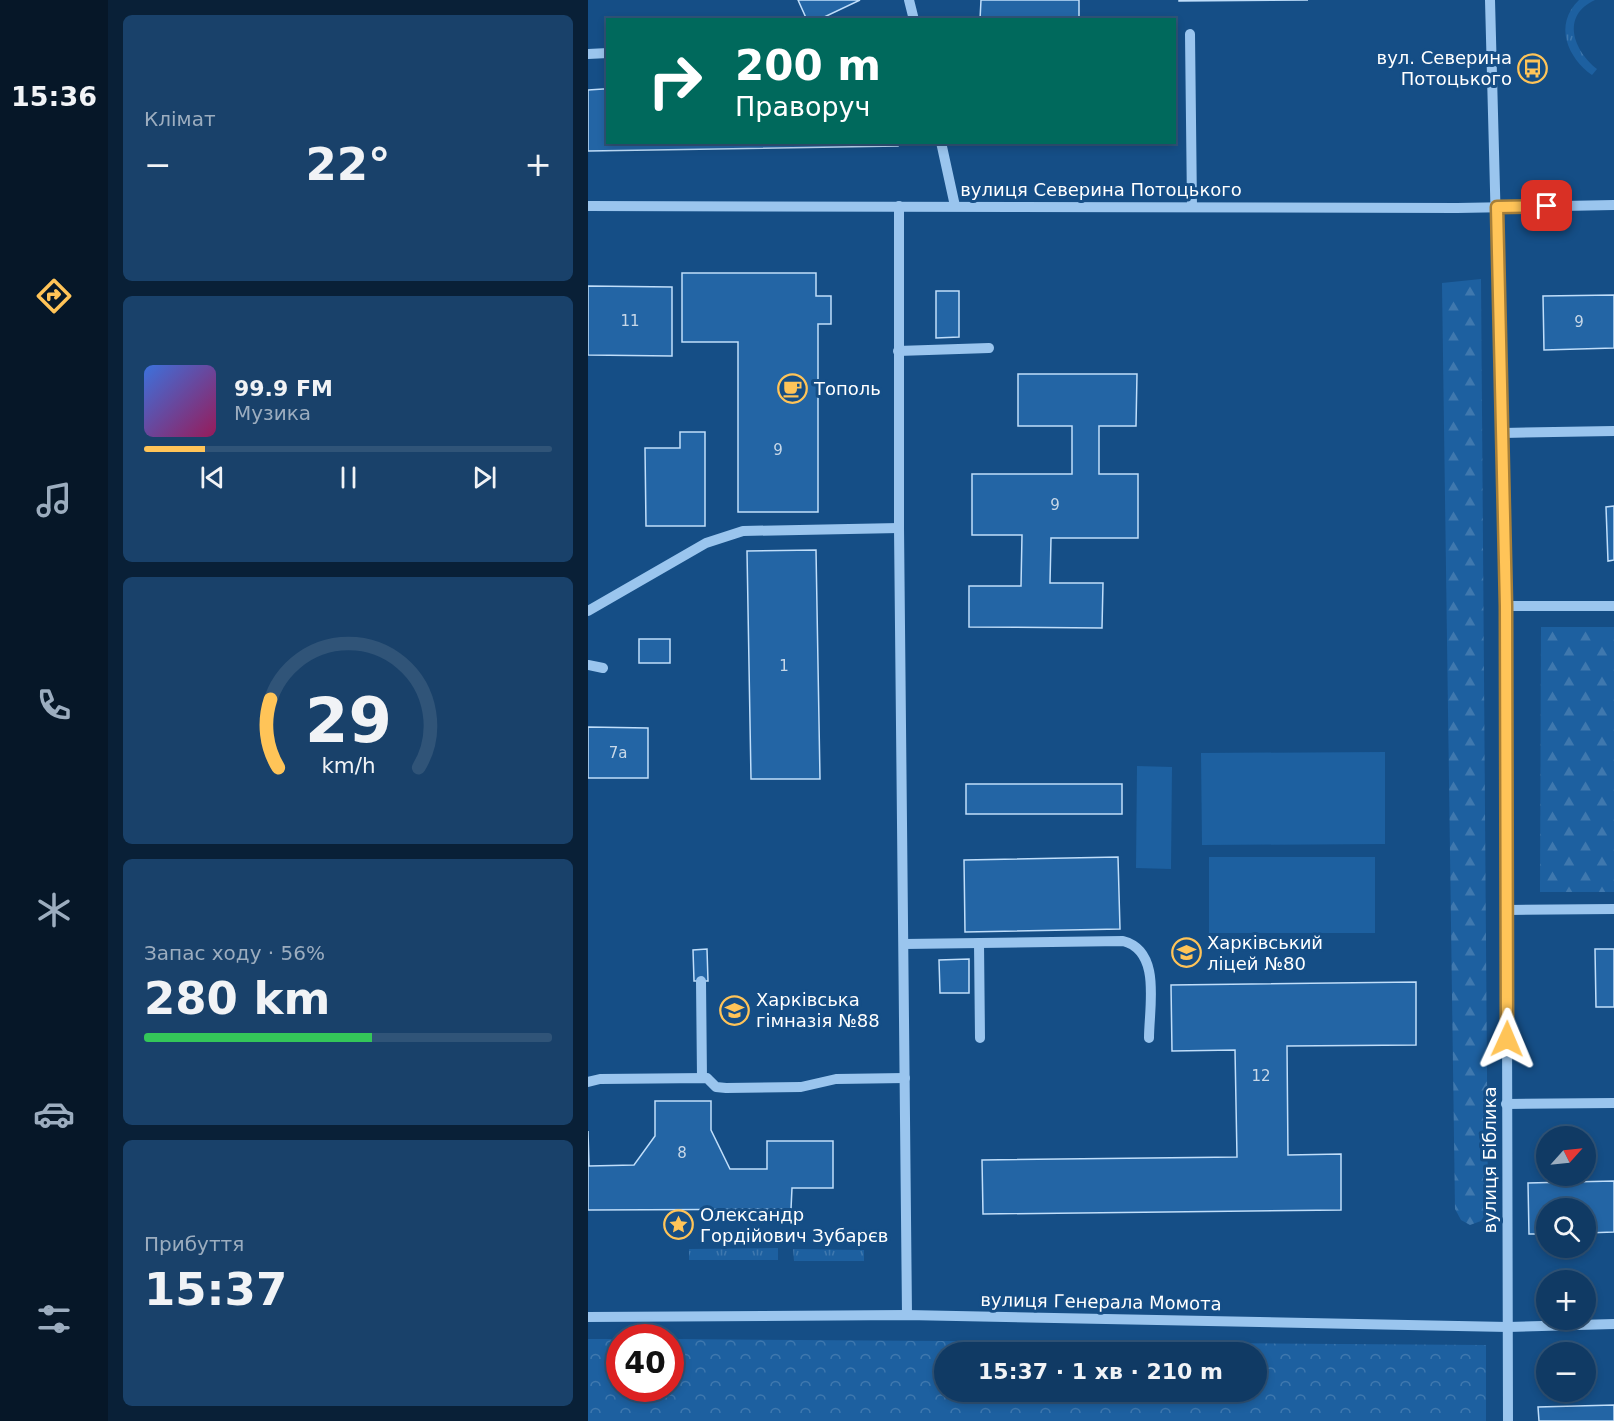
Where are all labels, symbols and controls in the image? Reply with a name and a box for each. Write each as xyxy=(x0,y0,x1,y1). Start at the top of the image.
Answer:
text: 200 m xyxy=(735,41,881,90)
icon: right xyxy=(636,42,714,120)
place label: вул. Северина Потоцького xyxy=(1377,47,1512,89)
bus stop icon: вул. Северина Потоцького xyxy=(1517,52,1549,84)
text: 15:36 xyxy=(11,81,97,112)
text: Праворуч xyxy=(735,91,871,122)
text: Клімат xyxy=(144,107,216,131)
text: 22° xyxy=(305,138,391,191)
text: − xyxy=(144,145,172,184)
text: + xyxy=(524,145,552,184)
street label: вулиця Северина Потоцького xyxy=(960,179,1242,200)
pin xyxy=(1521,180,1572,231)
icon: arrive xyxy=(1530,189,1563,222)
icon: directions xyxy=(33,275,75,317)
house number: 11 xyxy=(620,312,640,330)
house number: 9 xyxy=(1574,313,1584,331)
cafe icon: Тополь xyxy=(777,373,809,405)
text: 99.9 FM xyxy=(234,376,333,401)
place label: Тополь xyxy=(813,378,881,399)
text: Музика xyxy=(234,401,311,425)
house number: 9 xyxy=(773,441,783,459)
icon: previous xyxy=(196,461,229,494)
icon: pause xyxy=(332,461,365,494)
icon: next xyxy=(468,461,501,494)
icon: music xyxy=(33,479,75,521)
house number: 9 xyxy=(1050,496,1060,514)
house number: 1 xyxy=(779,657,789,675)
icon: phone xyxy=(33,684,75,726)
text: 29 xyxy=(305,684,391,757)
house number: 7а xyxy=(609,744,627,762)
text: km/h xyxy=(321,753,375,778)
icon: climate xyxy=(33,889,75,931)
place label: Харківський ліцей №80 xyxy=(1207,932,1323,974)
school or university icon: Харківський ліцей №80 xyxy=(1170,937,1202,969)
text: Запас ходу · 56% xyxy=(144,941,325,965)
text: 280 km xyxy=(144,972,330,1025)
place label: Харківська гімназія №88 xyxy=(756,989,880,1031)
school or university icon: Харківська гімназія №88 xyxy=(719,994,751,1026)
position arrow xyxy=(1475,1007,1539,1071)
house number: 12 xyxy=(1251,1067,1271,1085)
street label: вулиця Біблика xyxy=(1479,1087,1500,1233)
icon: car xyxy=(33,1093,75,1135)
north arrow xyxy=(1536,1126,1596,1186)
map controls xyxy=(1536,1126,1596,1402)
house number: 8 xyxy=(677,1144,687,1162)
button: search xyxy=(1536,1198,1596,1258)
place label: Олександр Гордійович Зубарєв xyxy=(700,1204,888,1246)
place icon: Олександр Гордійович Зубарєв xyxy=(663,1209,695,1241)
text: Прибуття xyxy=(144,1232,244,1256)
text: 15:37 xyxy=(144,1263,287,1316)
button: + xyxy=(1536,1270,1596,1330)
street label: вулиця Генерала Момота xyxy=(980,1289,1222,1314)
icon: filters xyxy=(33,1298,75,1340)
speed limit sign: 40 xyxy=(606,1324,684,1402)
button: − xyxy=(1536,1342,1596,1402)
text: 15:37 · 1 хв · 210 m xyxy=(978,1359,1223,1384)

